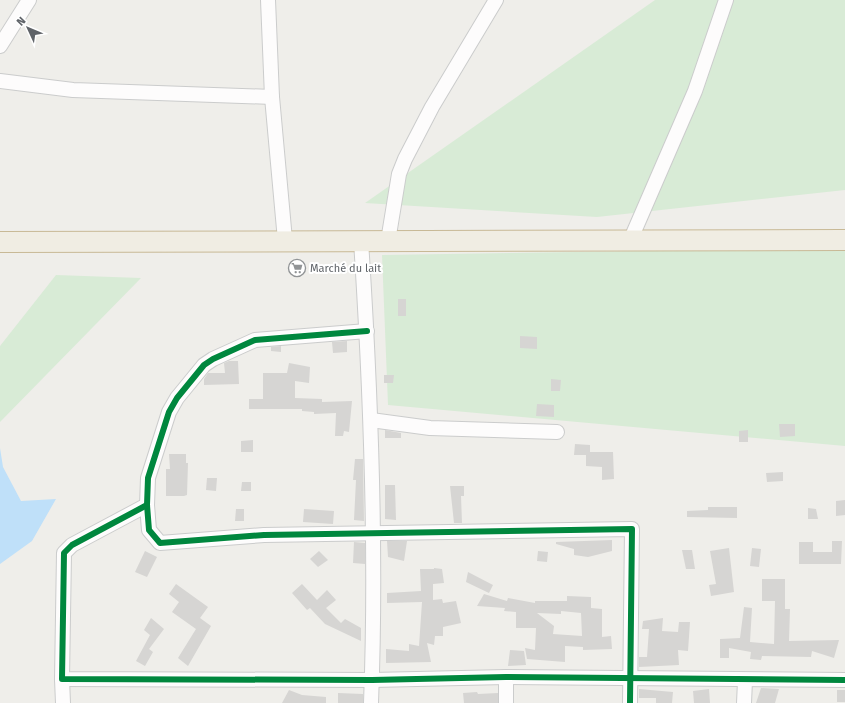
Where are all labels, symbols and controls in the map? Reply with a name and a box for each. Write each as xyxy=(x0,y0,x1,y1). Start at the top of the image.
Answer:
north arrow xyxy=(8,8,48,48)
text: N xyxy=(14,14,28,29)
supermarket icon: Marché du lait xyxy=(287,258,307,278)
place label: Marché du lait xyxy=(310,262,381,275)

